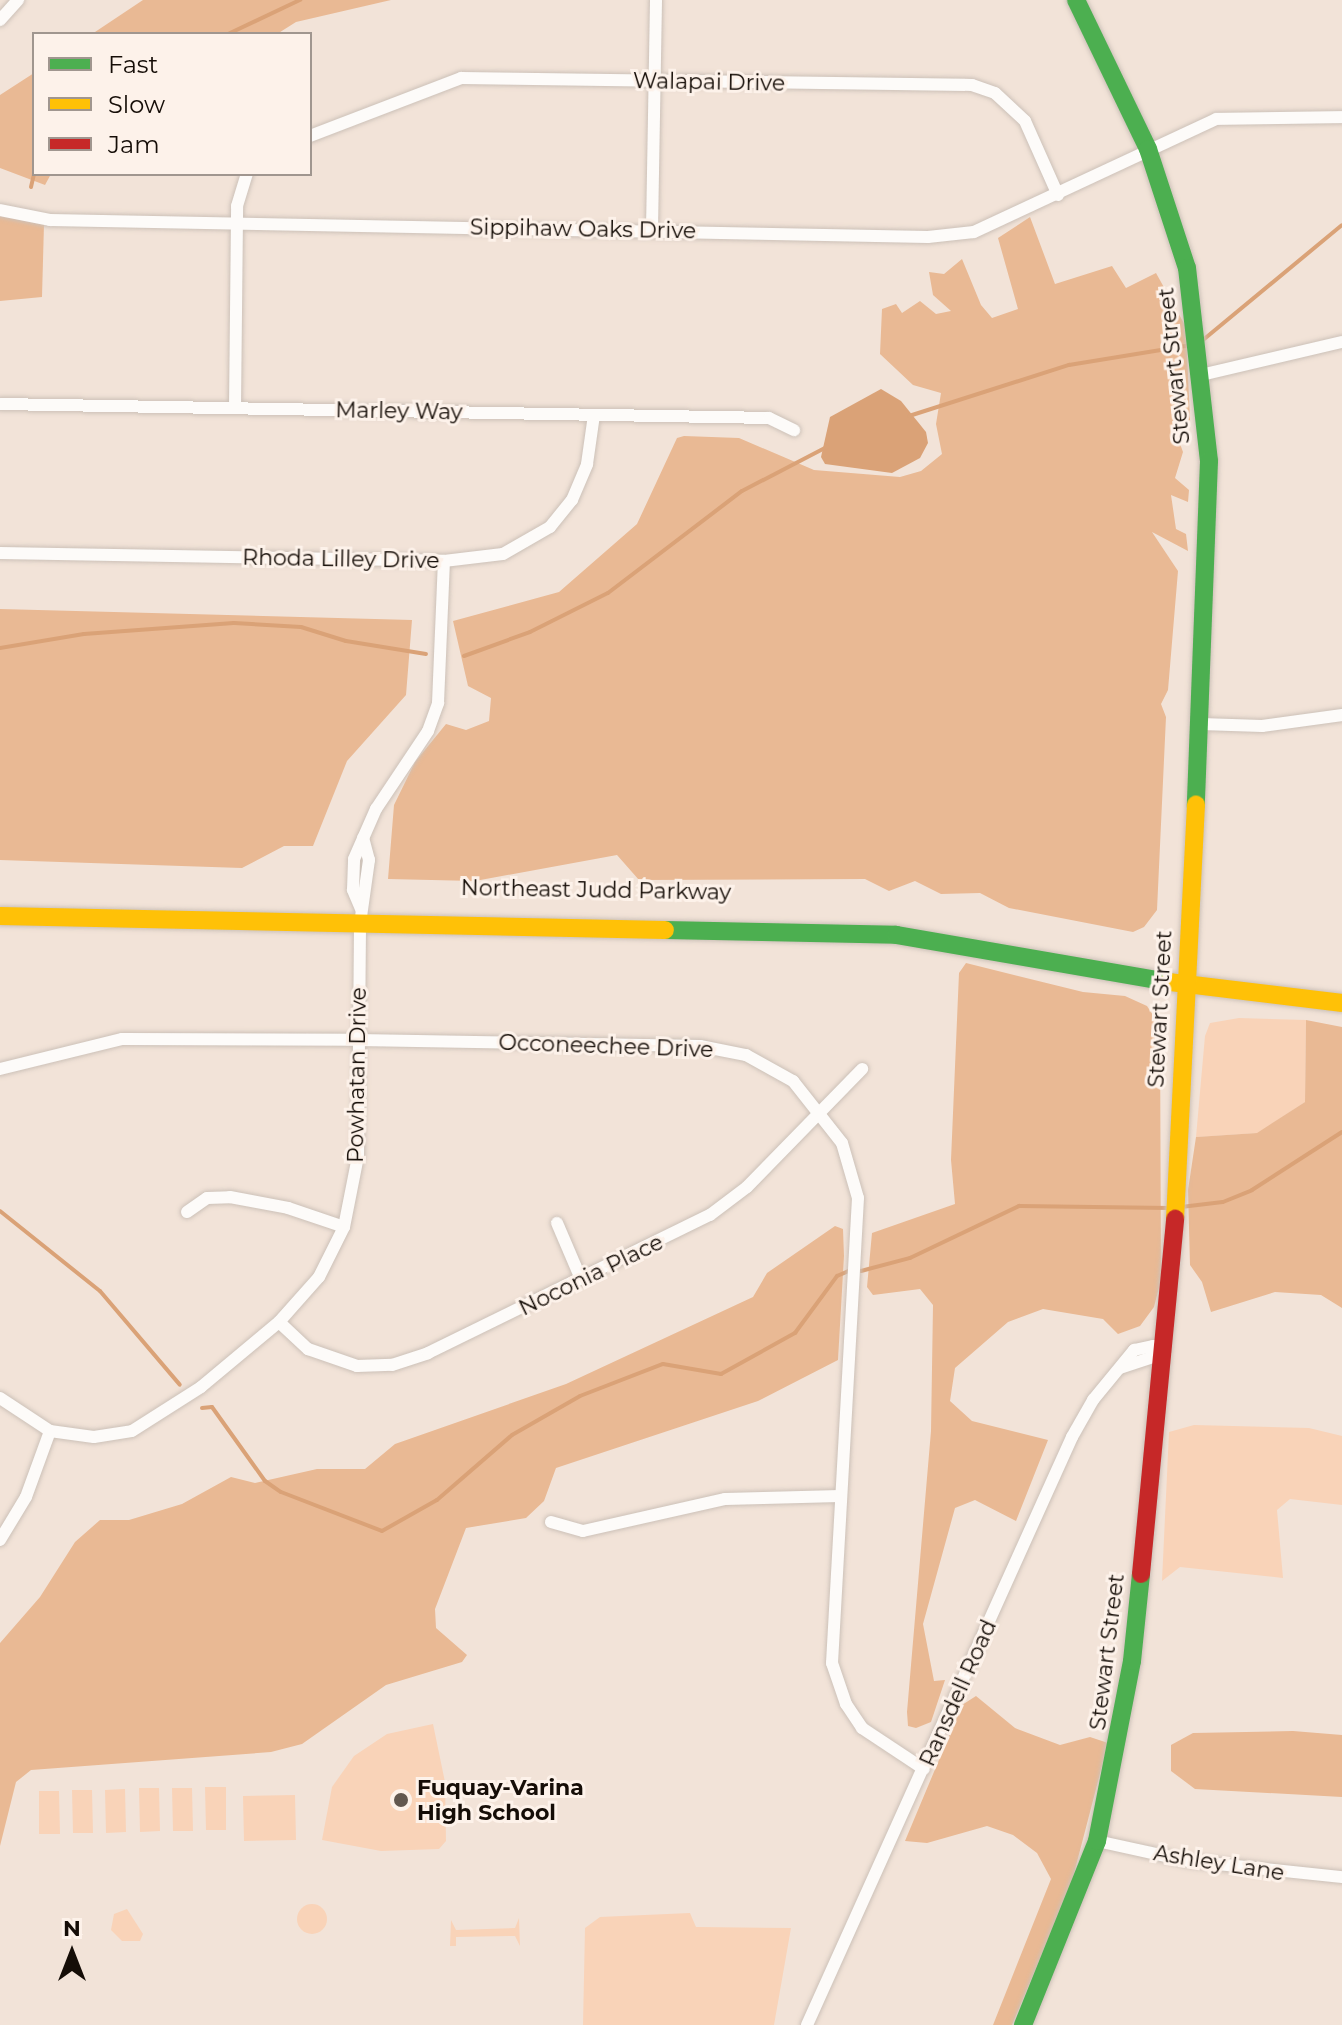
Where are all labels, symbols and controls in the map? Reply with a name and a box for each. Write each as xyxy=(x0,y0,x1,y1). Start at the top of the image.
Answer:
legend xyxy=(32,32,312,176)
text: Fast xyxy=(108,50,158,79)
street label: Walapai Drive xyxy=(633,67,785,97)
text: Slow xyxy=(108,90,165,119)
text: Jam xyxy=(108,130,160,159)
street label: Sippihaw Oaks Drive xyxy=(470,214,696,244)
street label: Stewart Street xyxy=(1153,286,1195,446)
street label: Marley Way xyxy=(335,397,463,425)
street label: Rhoda Lilley Drive xyxy=(242,544,440,574)
street label: Northeast Judd Parkway xyxy=(461,874,731,906)
street label: Stewart Street xyxy=(1143,930,1177,1088)
street label: Powhatan Drive xyxy=(342,987,372,1163)
street label: Occoneechee Drive xyxy=(498,1029,714,1063)
street label: Noconia Place xyxy=(514,1229,668,1321)
street label: Stewart Street xyxy=(1084,1572,1130,1732)
street label: Ransdell Road xyxy=(914,1616,1002,1770)
place label: Fuquay-Varina High School xyxy=(417,1774,584,1826)
marker: Fuquay-Varina High School xyxy=(392,1791,410,1809)
street label: Ashley Lane xyxy=(1152,1840,1286,1886)
north arrow xyxy=(32,1913,112,1993)
text: N xyxy=(63,1915,81,1942)

